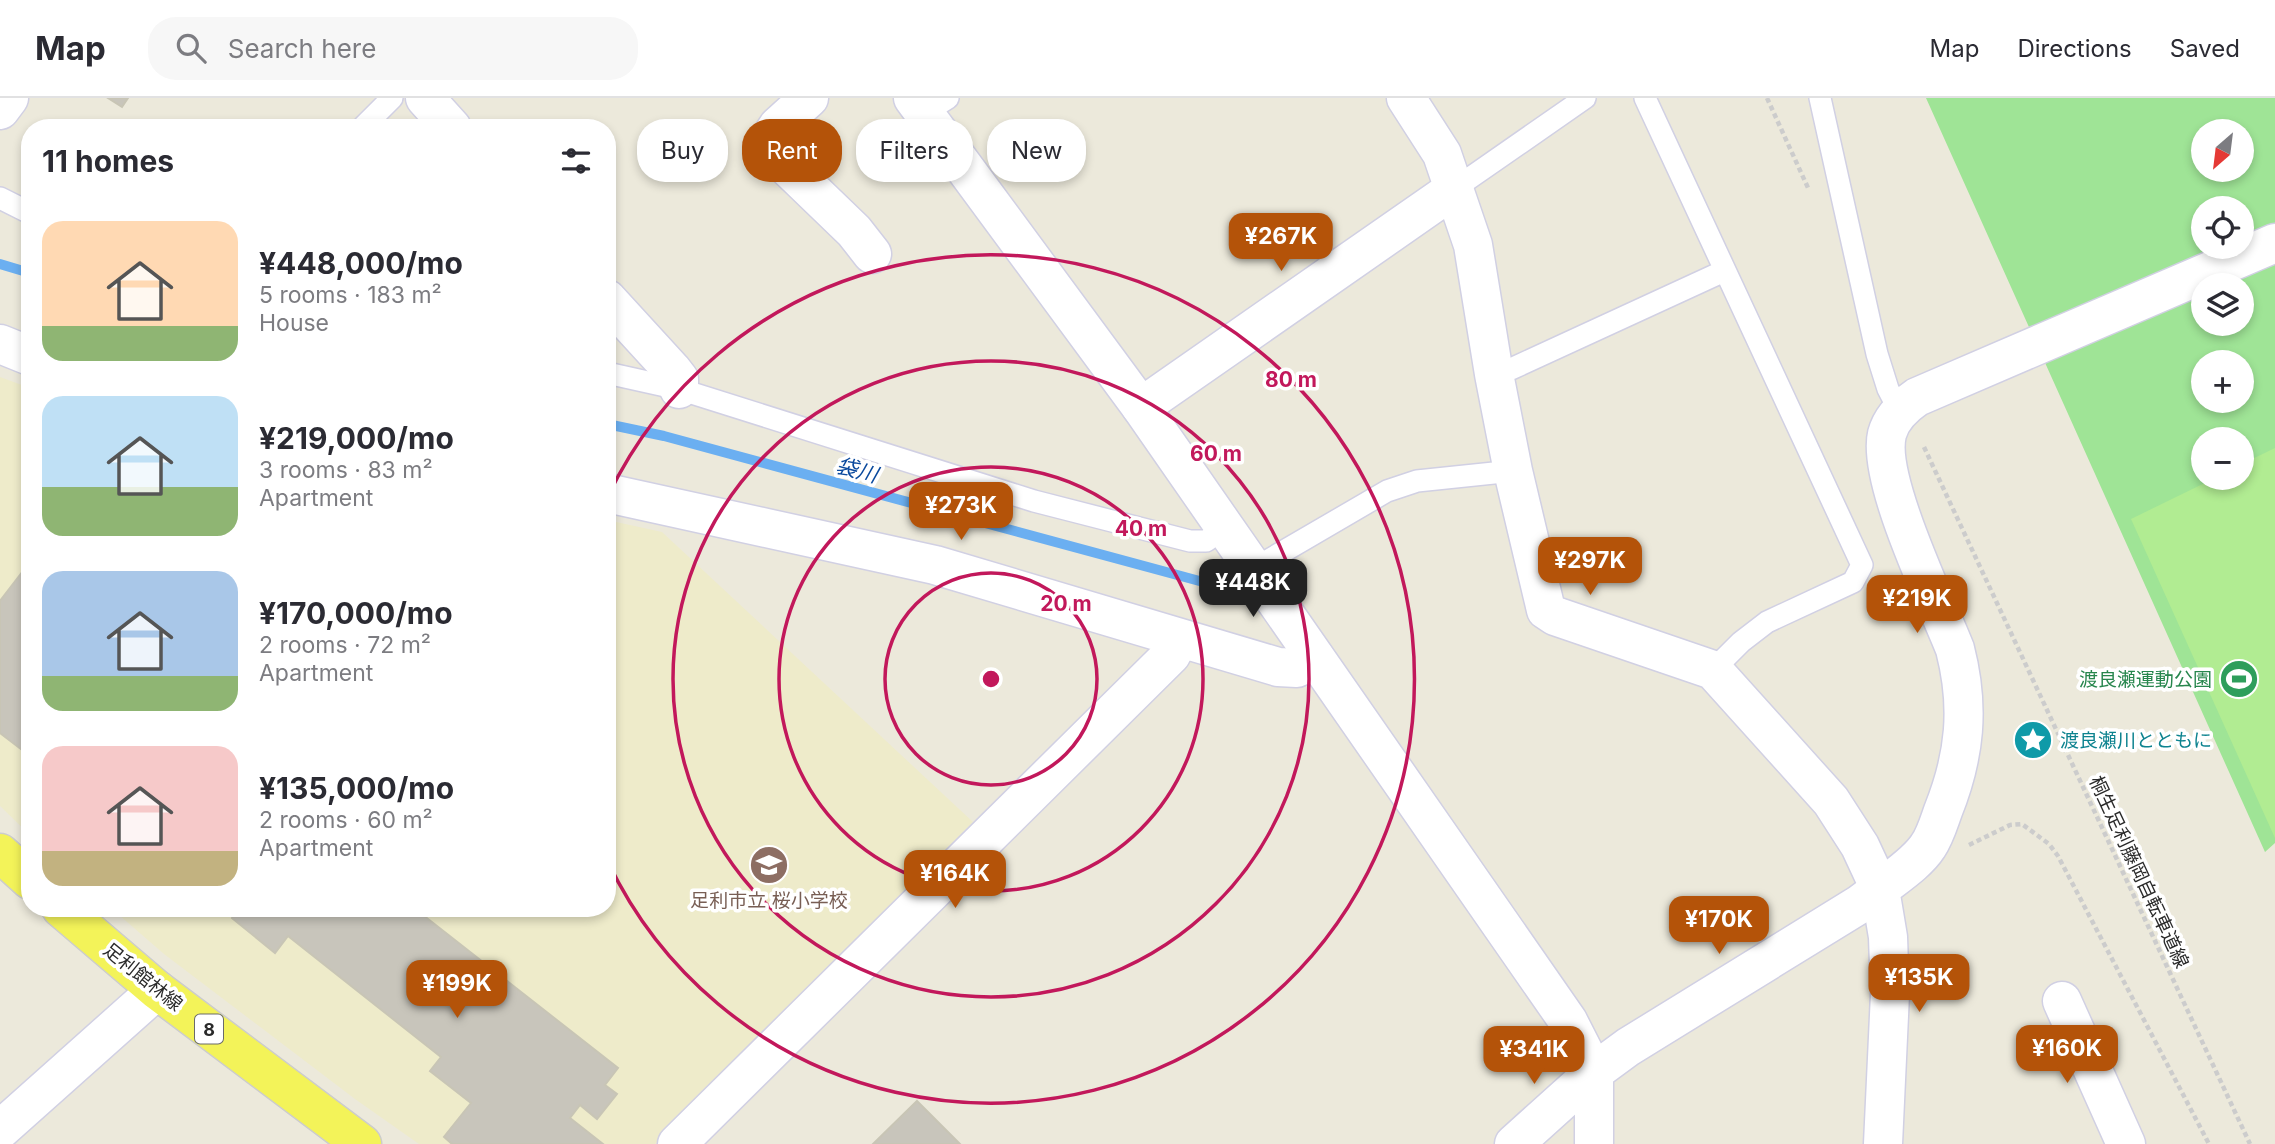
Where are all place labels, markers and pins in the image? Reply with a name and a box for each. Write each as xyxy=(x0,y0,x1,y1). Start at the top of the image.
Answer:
pin: ¥267K xyxy=(1232,214,1330,273)
pin: ¥273K xyxy=(912,482,1010,542)
pin: ¥297K xyxy=(1541,538,1639,597)
pin: ¥448K xyxy=(1204,560,1302,619)
pin: ¥219K xyxy=(1868,575,1966,635)
sports icon: 渡良瀬運動公園 xyxy=(2218,658,2260,700)
centre of rings xyxy=(979,667,1003,691)
place label: 渡良瀬運動公園 xyxy=(2079,668,2212,691)
place icon: 渡良瀬川とともに xyxy=(2012,719,2054,761)
place label: 渡良瀬川とともに xyxy=(2060,729,2212,752)
school or university icon: 足利市立 桜小学校 xyxy=(748,844,790,886)
pin: ¥164K xyxy=(906,850,1004,910)
place label: 足利市立 桜小学校 xyxy=(690,889,848,912)
pin: ¥170K xyxy=(1670,896,1768,956)
pin: ¥135K xyxy=(1870,954,1968,1014)
pin: ¥199K xyxy=(408,960,506,1020)
pin: ¥341K xyxy=(1485,1026,1583,1086)
pin: ¥160K xyxy=(2018,1026,2116,1085)

